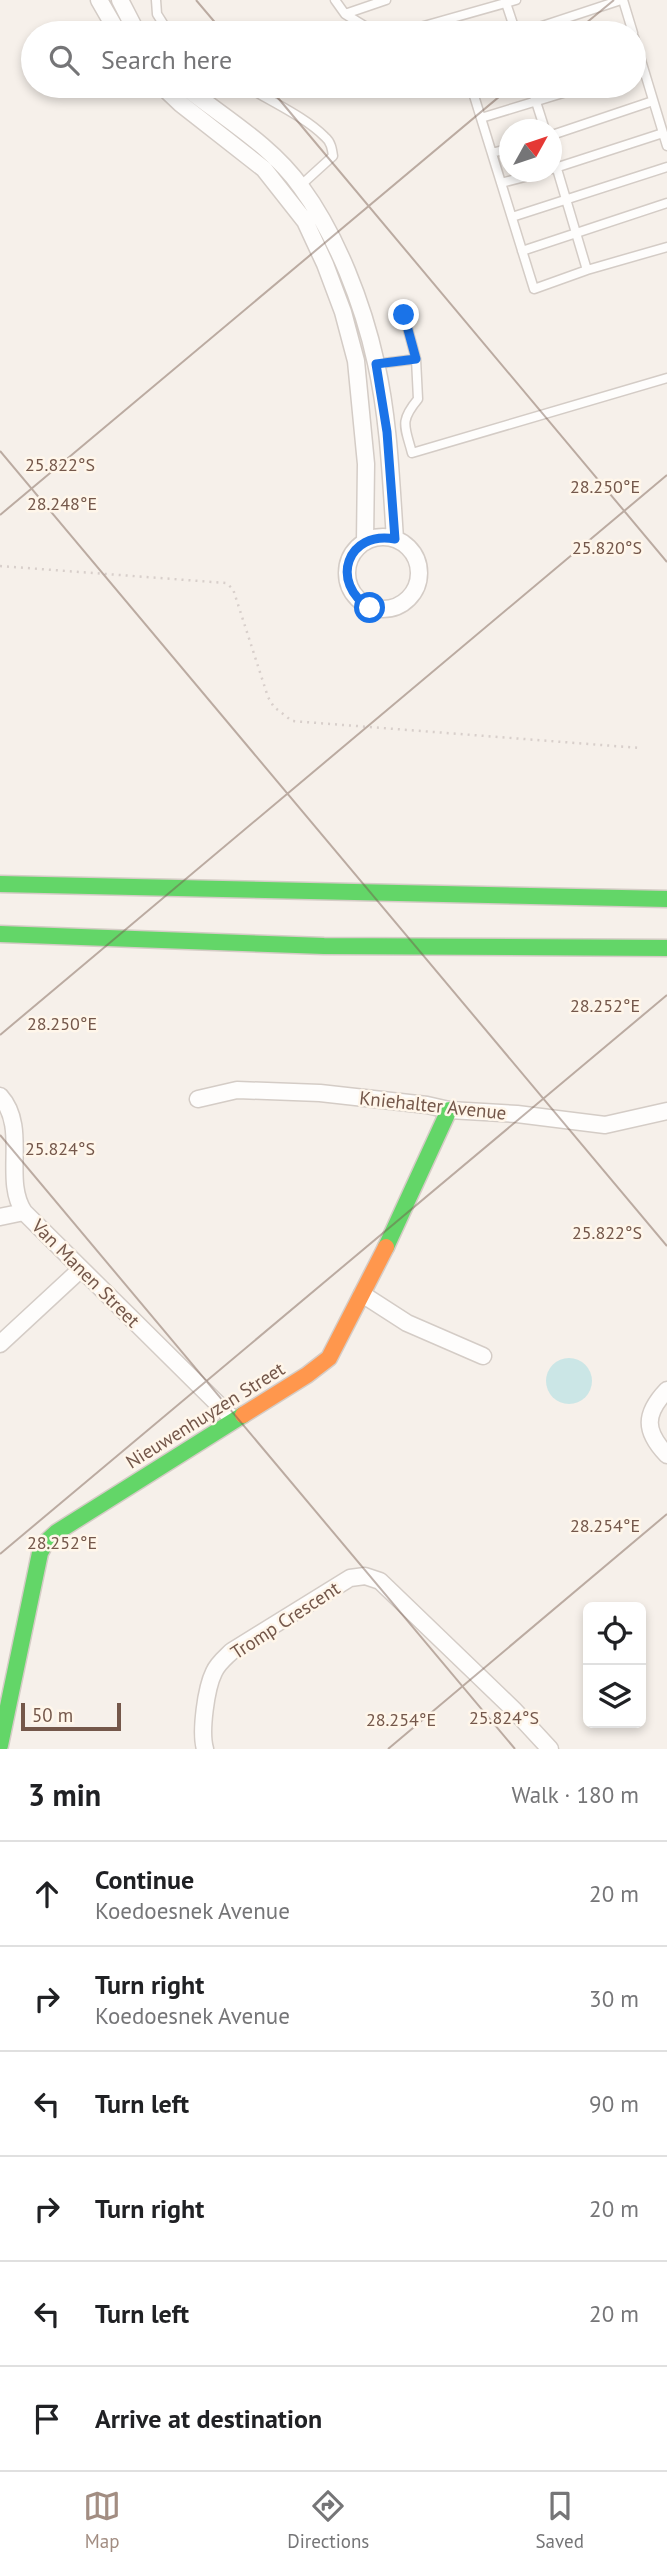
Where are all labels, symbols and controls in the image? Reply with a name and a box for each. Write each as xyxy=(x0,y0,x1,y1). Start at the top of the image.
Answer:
search box xyxy=(21,21,646,98)
icon: search xyxy=(45,41,83,79)
text: Search here xyxy=(101,43,232,76)
north arrow xyxy=(499,119,562,182)
route end xyxy=(388,299,419,330)
text: 25.822°S xyxy=(25,453,95,476)
text: 28.250°E xyxy=(570,475,640,498)
text: 28.248°E xyxy=(27,492,97,515)
text: 25.820°S xyxy=(572,536,642,559)
route start xyxy=(354,592,385,623)
text: 28.252°E xyxy=(570,994,640,1017)
text: 28.250°E xyxy=(27,1012,97,1035)
street label: Kniehalter Avenue xyxy=(358,1085,508,1125)
text: 25.824°S xyxy=(25,1137,95,1160)
street label: Van Manen Street xyxy=(26,1213,146,1333)
text: 25.822°S xyxy=(572,1221,642,1244)
street label: Nieuwenhuyzen Street xyxy=(121,1356,289,1474)
text: 28.254°E xyxy=(570,1514,640,1537)
text: 28.252°E xyxy=(27,1531,97,1554)
street label: Tromp Crescent xyxy=(226,1576,345,1664)
map controls xyxy=(583,1602,646,1728)
button: locate xyxy=(583,1602,646,1665)
button: layers xyxy=(583,1665,646,1728)
scale bar xyxy=(21,1700,121,1732)
text: 50 m xyxy=(32,1703,73,1727)
text: 25.824°S xyxy=(469,1706,539,1729)
text: 28.254°E xyxy=(366,1708,436,1731)
text: 3 min xyxy=(28,1775,101,1814)
text: Walk · 180 m xyxy=(512,1780,639,1809)
text: Continue xyxy=(95,1863,194,1896)
icon: ahead xyxy=(28,1875,66,1913)
text: 20 m xyxy=(589,1879,639,1908)
text: Koedoesnek Avenue xyxy=(95,1896,290,1925)
text: Turn right xyxy=(95,1968,204,2001)
icon: right xyxy=(28,1980,66,2018)
text: 30 m xyxy=(589,1984,639,2013)
text: Koedoesnek Avenue xyxy=(95,2001,290,2030)
icon: left xyxy=(28,2085,66,2123)
text: Turn left xyxy=(95,2087,189,2120)
text: 90 m xyxy=(589,2089,639,2118)
icon: right xyxy=(28,2190,66,2228)
text: Turn right xyxy=(95,2192,204,2225)
text: 20 m xyxy=(589,2194,639,2223)
icon: left xyxy=(28,2295,66,2333)
text: Turn left xyxy=(95,2297,189,2330)
text: 20 m xyxy=(589,2299,639,2328)
icon: arrive xyxy=(28,2400,66,2438)
text: Arrive at destination xyxy=(95,2402,322,2435)
tab: Map xyxy=(83,2487,121,2553)
tab: Directions xyxy=(287,2487,369,2553)
tab: Saved xyxy=(536,2487,584,2553)

